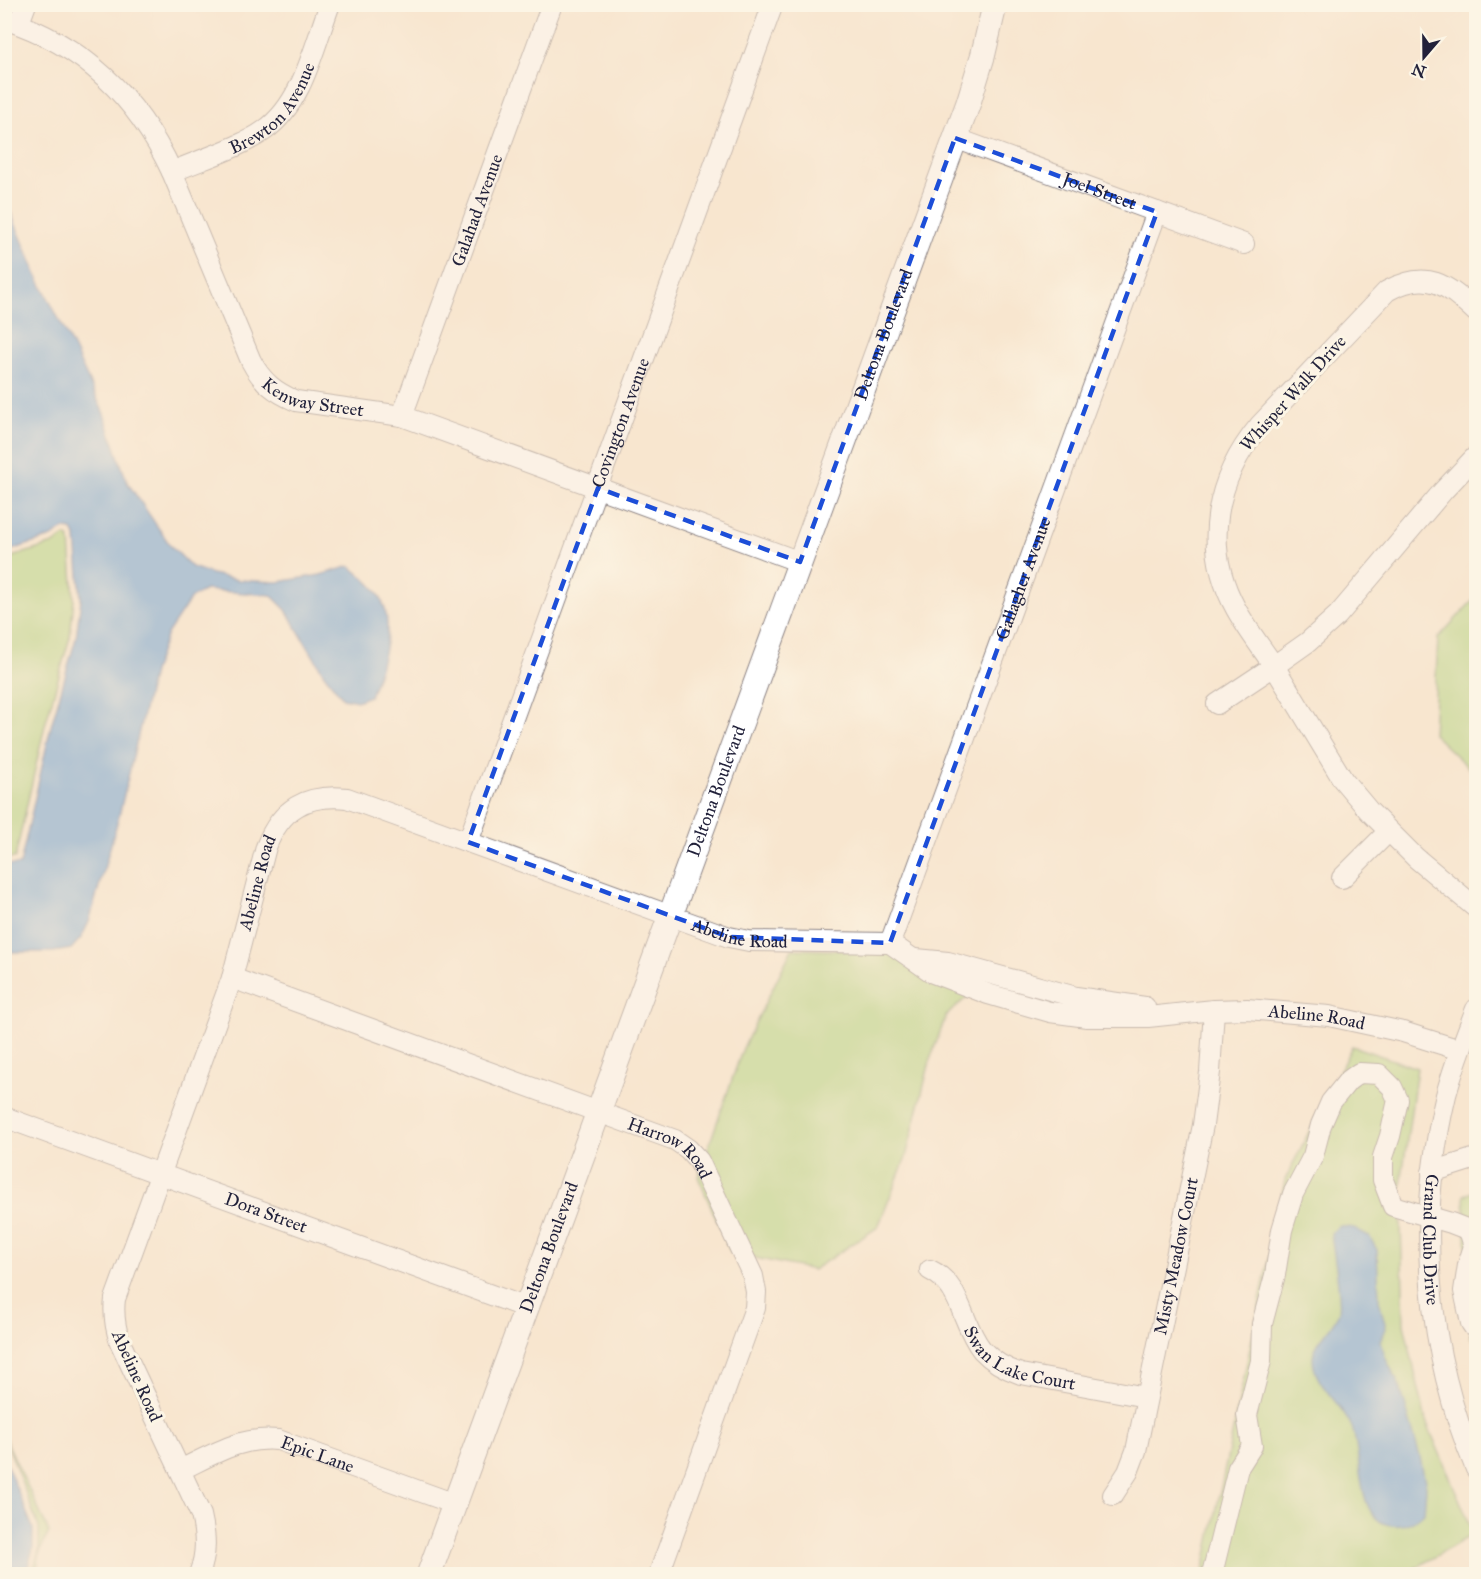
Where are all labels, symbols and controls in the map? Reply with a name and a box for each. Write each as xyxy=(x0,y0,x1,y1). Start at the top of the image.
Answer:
north arrow xyxy=(1394,27,1454,87)
street label: Brewton Avenue xyxy=(226,59,320,159)
text: N xyxy=(1409,59,1429,82)
street label: Galahad Avenue xyxy=(446,151,507,269)
street label: Joel Street xyxy=(1057,167,1140,215)
street label: Deltona Boulevard xyxy=(849,266,918,403)
street label: Whisper Walk Drive xyxy=(1235,330,1351,456)
street label: Covington Avenue xyxy=(587,355,654,491)
street label: Kenway Street xyxy=(257,373,366,422)
street label: Gallagher Avenue xyxy=(991,514,1056,643)
street label: Deltona Boulevard xyxy=(682,722,750,860)
street label: Abeline Road xyxy=(234,831,281,934)
street label: Abeline Road xyxy=(688,913,788,953)
street label: Abeline Road xyxy=(1266,1000,1367,1035)
street label: Harrow Road xyxy=(625,1113,717,1182)
street label: Grand Club Drive xyxy=(1418,1173,1444,1306)
street label: Misty Meadow Court xyxy=(1149,1175,1203,1337)
street label: Deltona Boulevard xyxy=(515,1179,583,1316)
street label: Dora Street xyxy=(222,1188,311,1238)
street label: Swan Lake Court xyxy=(959,1323,1078,1395)
street label: Abeline Road xyxy=(107,1326,167,1425)
street label: Epic Lane xyxy=(278,1431,357,1478)

